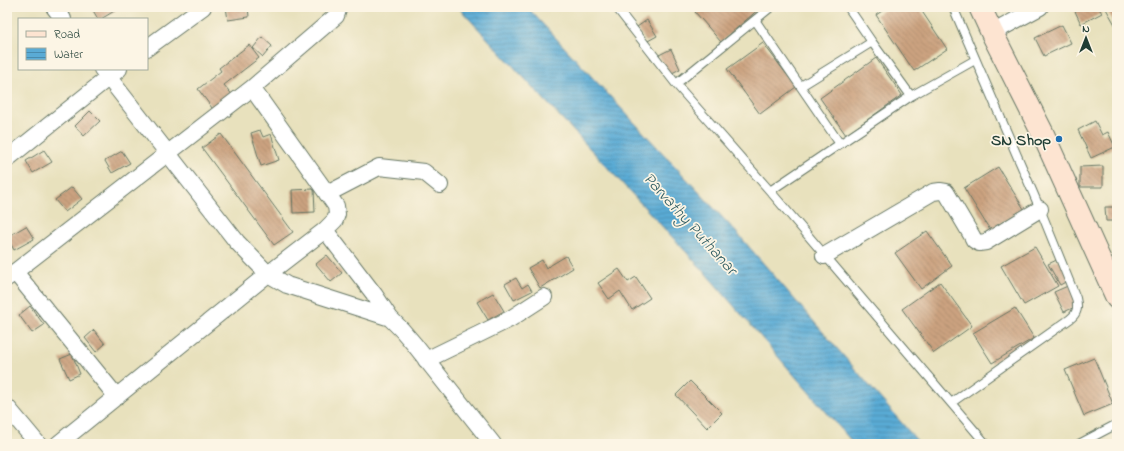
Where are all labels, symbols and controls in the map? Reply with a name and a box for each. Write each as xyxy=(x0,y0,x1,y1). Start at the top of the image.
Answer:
legend xyxy=(18,18,148,70)
north arrow xyxy=(1066,18,1106,58)
text: N xyxy=(1082,21,1090,37)
text: Road xyxy=(54,26,80,44)
text: Water xyxy=(54,46,83,64)
place label: SN Shop xyxy=(991,129,1051,153)
marker: SN Shop xyxy=(1054,134,1064,144)
water label: Parvathy Puthanar xyxy=(636,167,745,284)

